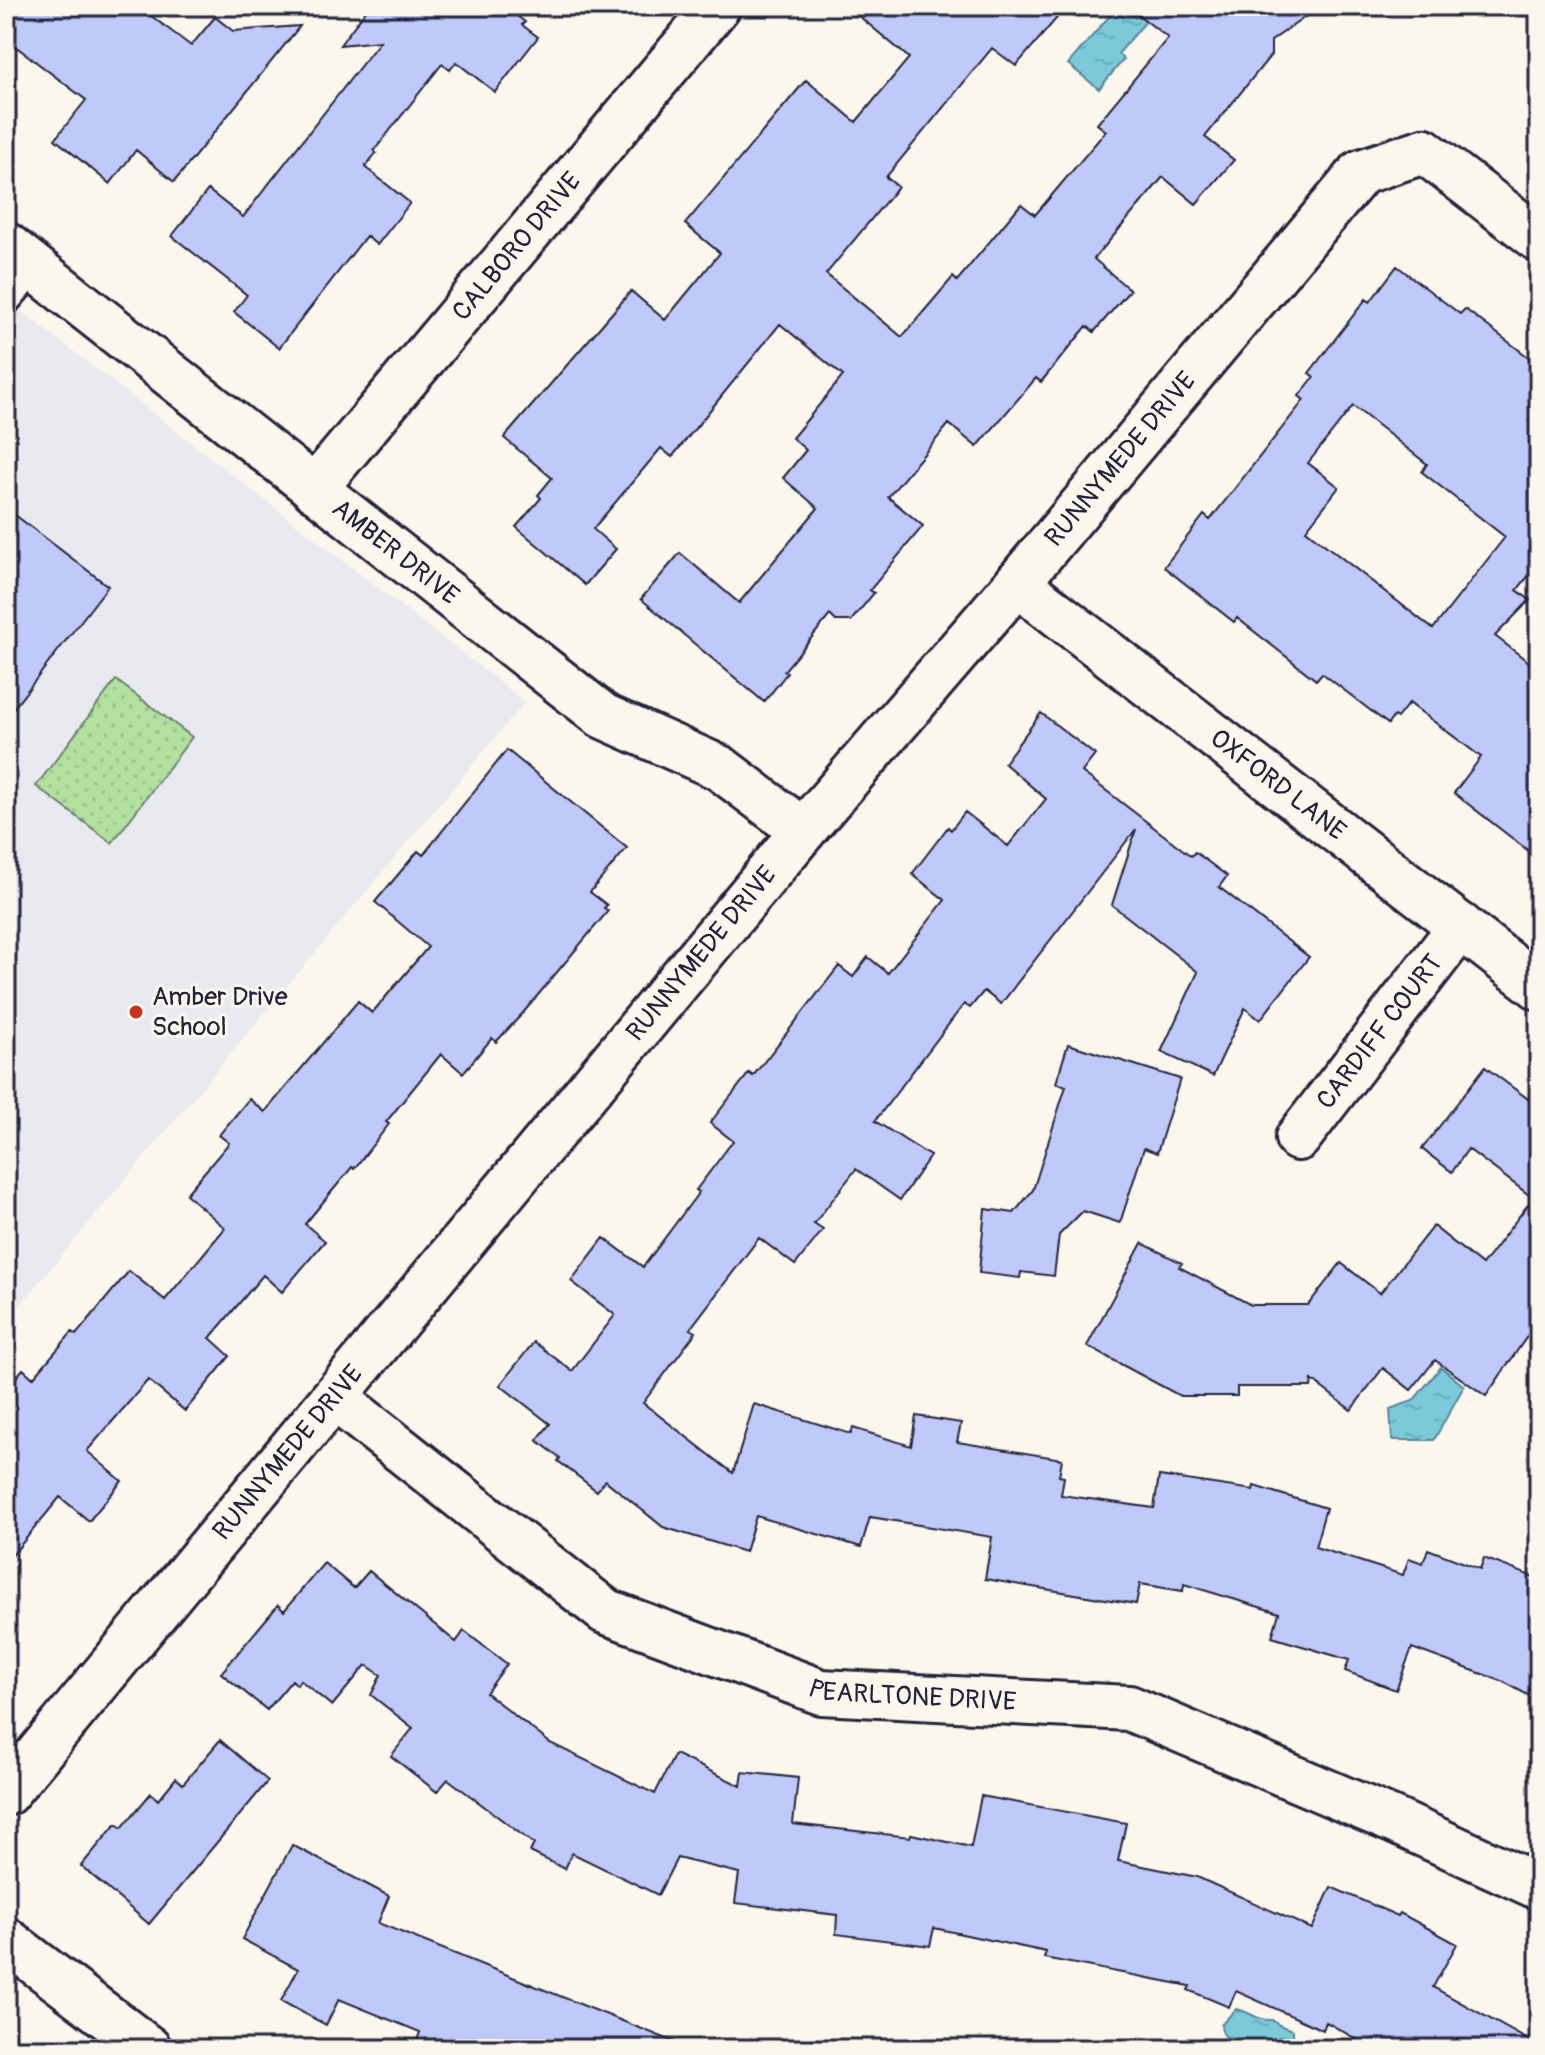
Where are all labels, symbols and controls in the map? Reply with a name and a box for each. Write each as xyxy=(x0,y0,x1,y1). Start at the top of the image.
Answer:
street label: CALBORO DRIVE xyxy=(445,166,588,327)
street label: RUNNYMEDE DRIVE xyxy=(1038,365,1203,553)
street label: AMBER DRIVE xyxy=(326,492,465,612)
street label: OXFORD LANE xyxy=(1204,722,1352,848)
street label: RUNNYMEDE DRIVE xyxy=(619,859,783,1048)
street label: CARDIFF COURT xyxy=(1310,948,1449,1116)
place label: Amber Drive School xyxy=(152,981,288,1043)
marker: Amber Drive School xyxy=(127,1003,145,1021)
street label: RUNNYMEDE DRIVE xyxy=(206,1358,370,1547)
street label: PEARLTONE DRIVE xyxy=(804,1673,1017,1718)

